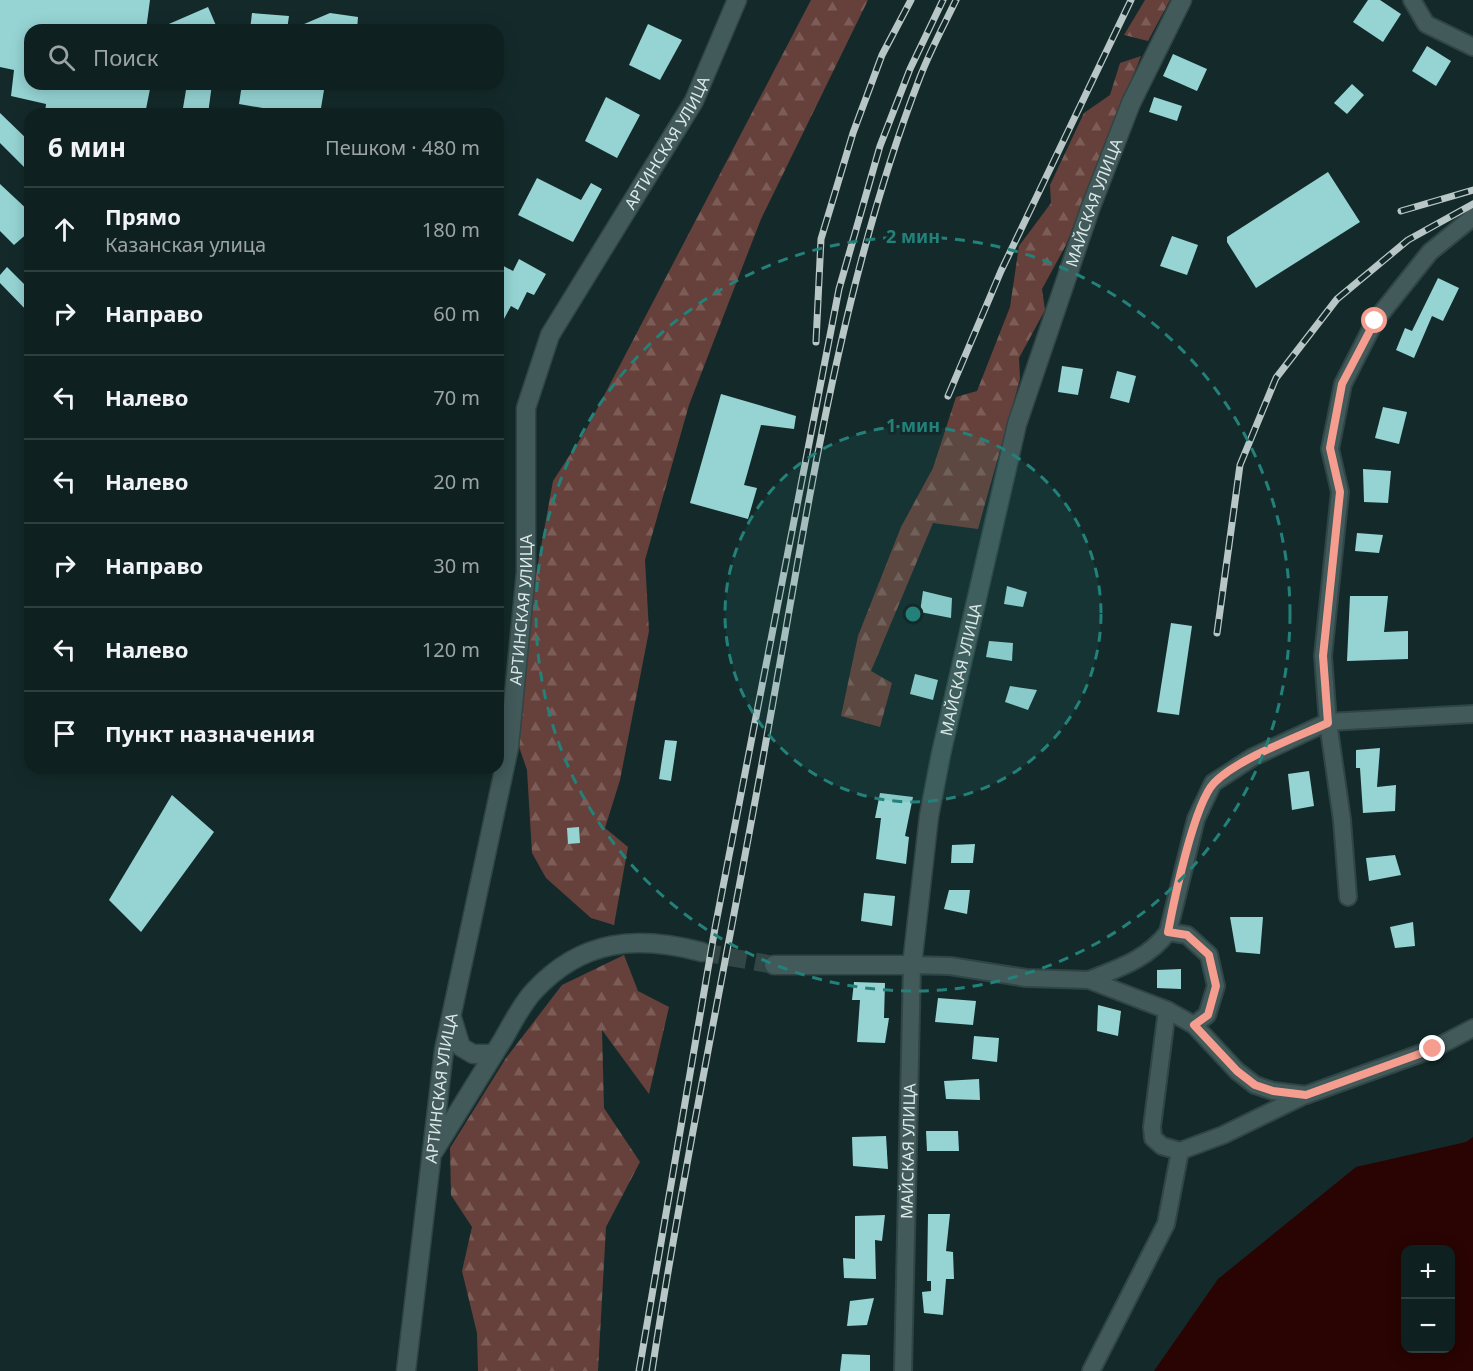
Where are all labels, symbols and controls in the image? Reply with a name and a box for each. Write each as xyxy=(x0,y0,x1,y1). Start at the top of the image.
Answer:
search box xyxy=(24,24,504,90)
icon: search xyxy=(45,41,78,74)
text: Поиск xyxy=(93,42,158,72)
street label: АРТИНСКАЯ УЛИЦА xyxy=(619,72,715,213)
text: 6 мин xyxy=(48,129,126,165)
text: Пешком · 480 m xyxy=(325,134,480,161)
street label: МАЙСКАЯ УЛИЦА xyxy=(1060,134,1128,270)
text: Прямо xyxy=(105,201,181,231)
icon: ahead xyxy=(48,213,81,246)
text: 180 m xyxy=(422,216,480,243)
text: 2 мин xyxy=(886,224,940,248)
text: Казанская улица xyxy=(105,231,266,258)
icon: right xyxy=(48,297,81,330)
text: Направо xyxy=(105,298,203,328)
text: 60 m xyxy=(433,300,480,327)
route start xyxy=(1361,307,1387,333)
icon: left xyxy=(48,381,81,414)
text: Налево xyxy=(105,382,188,412)
text: 70 m xyxy=(433,384,480,411)
text: 1 мин xyxy=(886,413,940,437)
icon: left xyxy=(48,465,81,498)
text: Налево xyxy=(105,466,188,496)
text: 20 m xyxy=(433,468,480,495)
street label: АРТИНСКАЯ УЛИЦА xyxy=(504,533,537,686)
icon: right xyxy=(48,549,81,582)
text: Направо xyxy=(105,550,203,580)
text: 30 m xyxy=(433,552,480,579)
street label: МАЙСКАЯ УЛИЦА xyxy=(935,600,987,738)
centre of rings xyxy=(903,604,923,624)
icon: left xyxy=(48,633,81,666)
text: Налево xyxy=(105,634,188,664)
text: 120 m xyxy=(422,636,480,663)
icon: arrive xyxy=(48,717,81,750)
text: Пункт назначения xyxy=(105,718,315,748)
street label: АРТИНСКАЯ УЛИЦА xyxy=(420,1010,463,1164)
route end xyxy=(1419,1035,1445,1061)
street label: МАЙСКАЯ УЛИЦА xyxy=(895,1082,920,1219)
map controls xyxy=(1401,1245,1455,1353)
button: + xyxy=(1401,1245,1455,1299)
button: − xyxy=(1401,1299,1455,1353)

